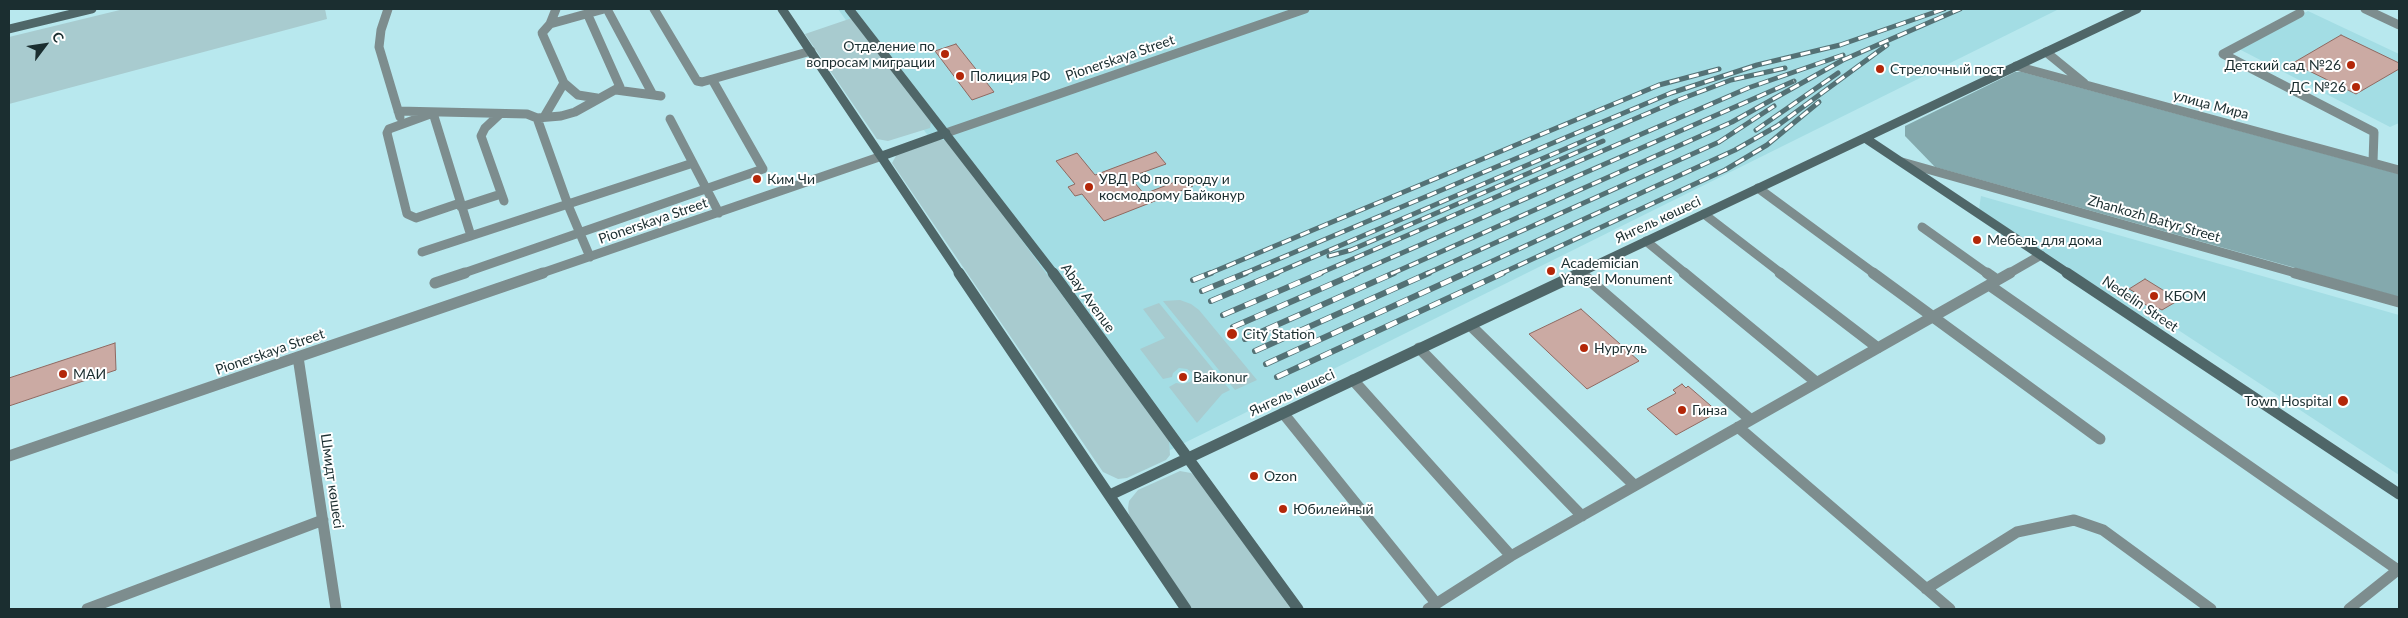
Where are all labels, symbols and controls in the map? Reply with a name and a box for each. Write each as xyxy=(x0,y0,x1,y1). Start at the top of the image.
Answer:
north arrow xyxy=(20,20,70,70)
text: С xyxy=(49,29,68,45)
street label: Pionerskaya Street xyxy=(1063,31,1177,85)
place label: Отделение по вопросам миграции xyxy=(806,38,935,70)
marker: Отделение по вопросам миграции xyxy=(939,48,951,60)
place label: Детский сад №26 xyxy=(2224,57,2341,73)
marker: Детский сад №26 xyxy=(2345,59,2357,71)
place label: Стрелочный пост xyxy=(1890,61,2004,77)
marker: Стрелочный пост xyxy=(1874,63,1886,75)
place label: Полиция РФ xyxy=(970,68,1050,84)
marker: Полиция РФ xyxy=(954,70,966,82)
place label: ДС №26 xyxy=(2290,79,2346,95)
marker: ДС №26 xyxy=(2350,81,2362,93)
street label: улица Мира xyxy=(2171,87,2251,123)
place label: Ким Чи xyxy=(767,171,815,187)
place label: УВД РФ по городу и космодрому Байконур xyxy=(1099,171,1245,203)
marker: Ким Чи xyxy=(751,173,763,185)
marker: УВД РФ по городу и космодрому Байконур xyxy=(1083,181,1095,193)
street label: Zhankozh Batyr Street xyxy=(2086,192,2222,246)
street label: Янгель көшесі xyxy=(1613,193,1703,247)
street label: Pionerskaya Street xyxy=(596,194,710,248)
place label: Мебель для дома xyxy=(1987,232,2102,248)
marker: Мебель для дома xyxy=(1971,234,1983,246)
place label: Academician Yangel Monument xyxy=(1561,255,1672,288)
street label: Abay Avenue xyxy=(1057,260,1119,336)
marker: Academician Yangel Monument xyxy=(1545,265,1557,277)
street label: Nedelin Street xyxy=(2099,272,2181,336)
place label: КБОМ xyxy=(2164,288,2206,304)
marker: КБОМ xyxy=(2148,290,2160,302)
street label: Pionerskaya Street xyxy=(213,325,327,379)
place label: City Station xyxy=(1243,326,1315,342)
marker: City Station xyxy=(1225,327,1239,341)
place label: Нургуль xyxy=(1594,340,1647,356)
marker: Нургуль xyxy=(1578,342,1590,354)
place label: МАИ xyxy=(73,366,106,382)
street label: Янгель көшесі xyxy=(1247,366,1337,420)
marker: МАИ xyxy=(57,368,69,380)
place label: Baikonur xyxy=(1193,369,1248,385)
marker: Baikonur xyxy=(1177,371,1189,383)
place label: Town Hospital xyxy=(2244,393,2332,409)
marker: Town Hospital xyxy=(2336,394,2350,408)
place label: Гинза xyxy=(1692,402,1727,418)
marker: Гинза xyxy=(1676,404,1688,416)
street label: Шмидт көшесі xyxy=(317,432,347,530)
place label: Ozon xyxy=(1264,468,1297,484)
marker: Ozon xyxy=(1248,470,1260,482)
place label: Юбилейный xyxy=(1293,501,1373,517)
marker: Юбилейный xyxy=(1277,503,1289,515)

